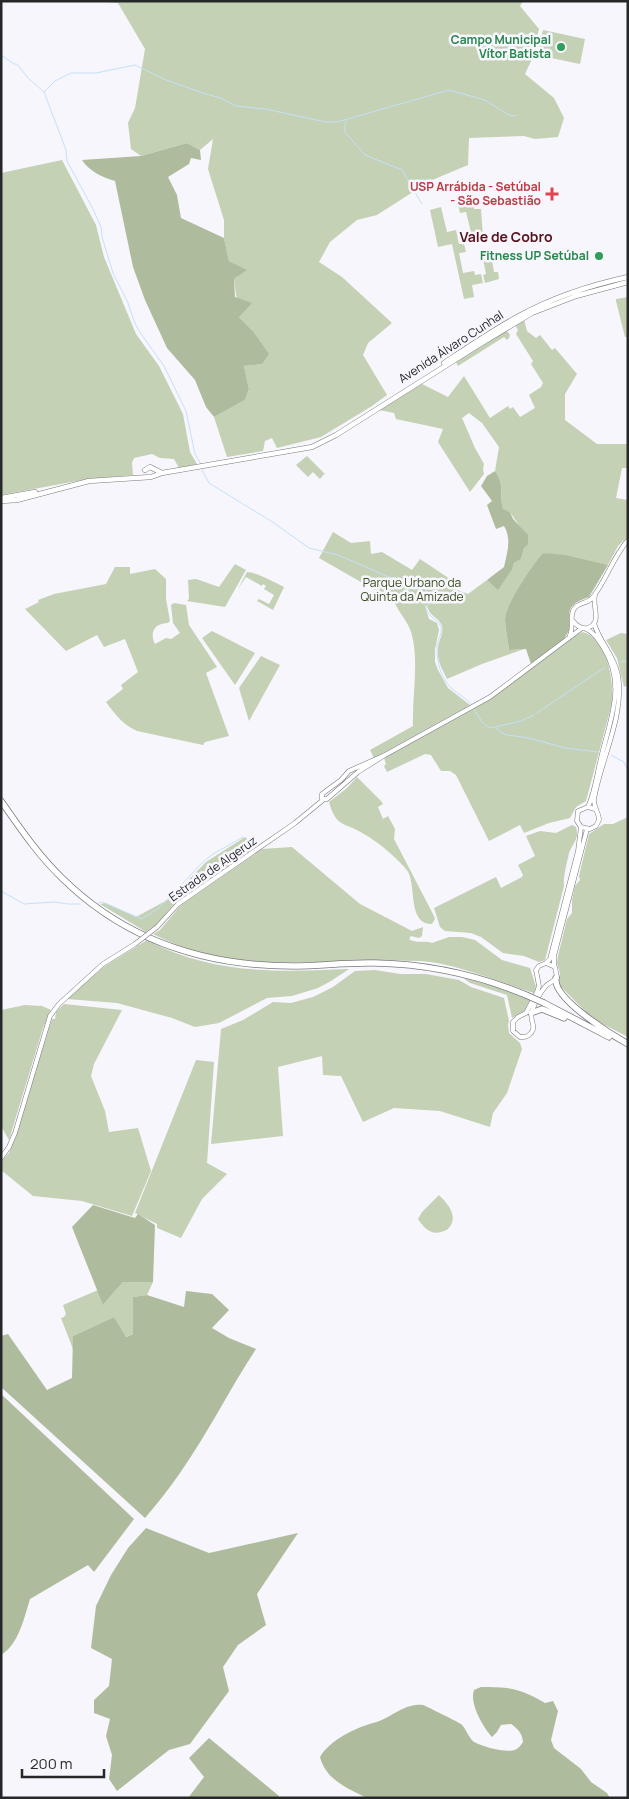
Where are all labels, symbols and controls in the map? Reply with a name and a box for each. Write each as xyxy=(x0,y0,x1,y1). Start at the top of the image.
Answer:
place label: Campo Municipal Vítor Batista xyxy=(451,31,551,62)
marker: Campo Municipal Vítor Batista xyxy=(555,41,567,53)
place label: USP Arrábida - Setúbal - São Sebastião xyxy=(410,178,541,209)
marker: USP Arrábida - Setúbal - São Sebastião xyxy=(545,187,559,201)
district label: Vale de Cobro xyxy=(459,227,553,246)
place label: Fitness UP Setúbal xyxy=(480,247,589,264)
marker: Fitness UP Setúbal xyxy=(593,250,605,262)
street label: Avenida Álvaro Cunhal xyxy=(395,306,506,387)
park label: Parque Urbano da Quinta da Amizade xyxy=(360,574,464,605)
street label: Estrada de Algeruz xyxy=(165,832,260,905)
scale bar xyxy=(22,1746,105,1778)
text: 200 m xyxy=(30,1753,73,1774)

